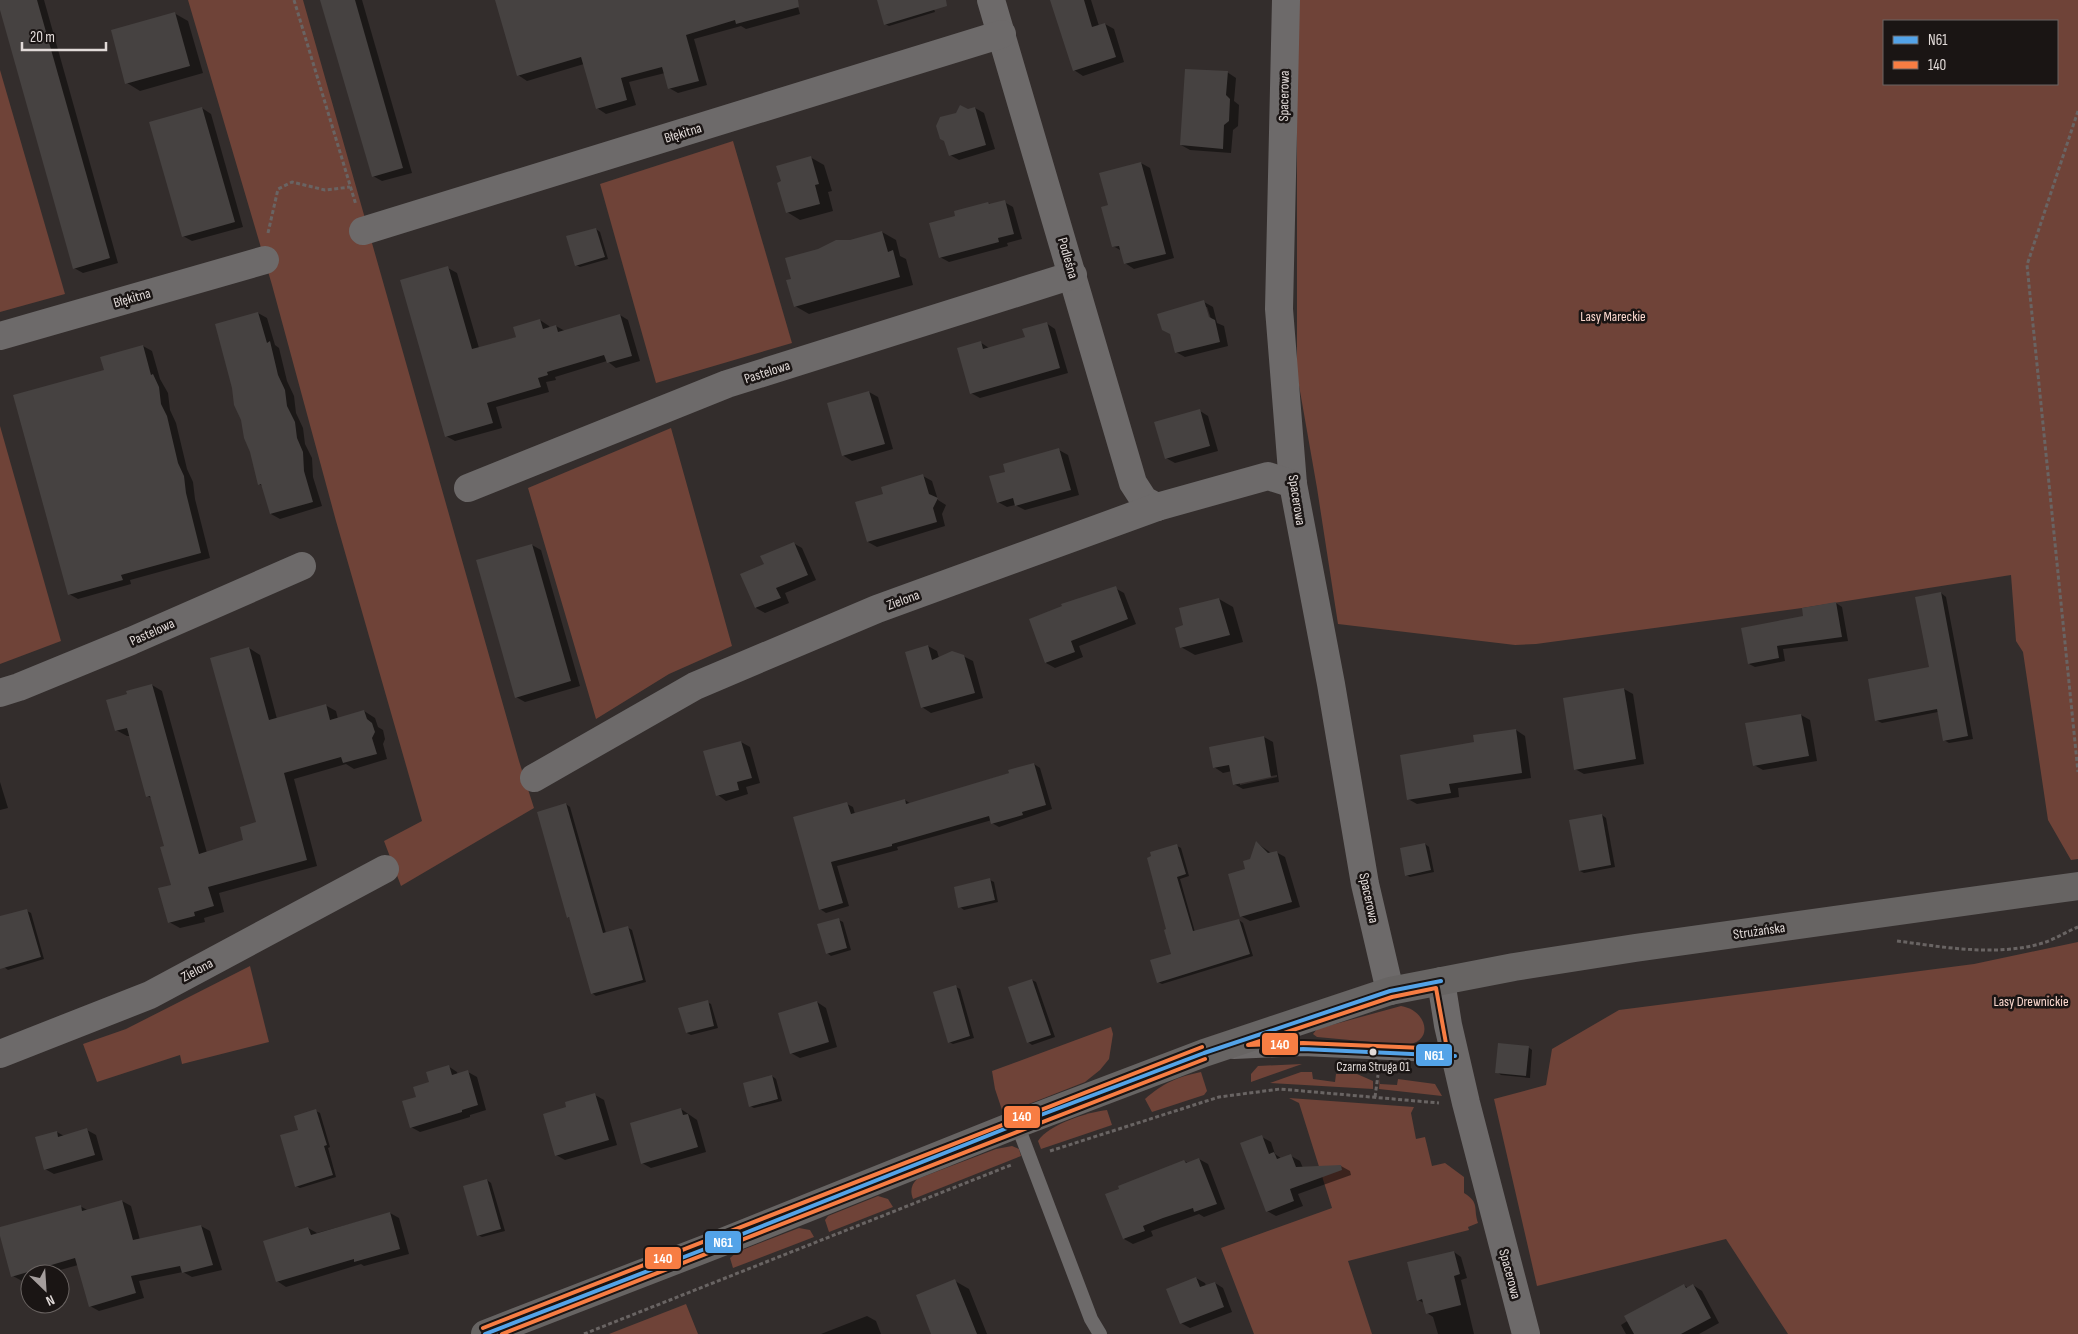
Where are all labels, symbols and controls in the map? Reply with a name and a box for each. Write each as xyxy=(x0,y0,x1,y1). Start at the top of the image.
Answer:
scale bar xyxy=(22,20,106,52)
legend xyxy=(1883,20,2058,85)
text: 20 m xyxy=(30,28,55,47)
text: N61 xyxy=(1928,31,1948,50)
text: 140 xyxy=(1928,56,1946,75)
street label: Spacerowa xyxy=(1275,70,1293,122)
street label: Błękitna xyxy=(662,119,704,147)
street label: Podleśna xyxy=(1054,235,1082,281)
street label: Błękitna xyxy=(111,285,153,311)
park label: Lasy Mareckie xyxy=(1580,308,1646,325)
street label: Pastelowa xyxy=(742,357,792,387)
street label: Spacerowa xyxy=(1285,474,1309,526)
street label: Zielona xyxy=(884,586,922,614)
street label: Pastelowa xyxy=(127,615,177,649)
street label: Spacerowa xyxy=(1355,871,1383,925)
street label: Strużańska xyxy=(1732,919,1786,943)
street label: Zielona xyxy=(178,955,216,985)
park label: Lasy Drewnickie xyxy=(1993,993,2069,1010)
line badge: 140 xyxy=(1261,1032,1299,1056)
text: 140 xyxy=(1271,1036,1290,1053)
line badge: N61 xyxy=(1415,1043,1453,1067)
marker: Czarna Struga 01 xyxy=(1368,1047,1378,1057)
text: N61 xyxy=(1424,1047,1444,1064)
place label: Czarna Struga 01 xyxy=(1336,1059,1410,1075)
line badge: 140 xyxy=(1003,1105,1041,1129)
text: 140 xyxy=(1013,1108,1032,1125)
line badge: N61 xyxy=(704,1230,742,1254)
text: N61 xyxy=(713,1234,733,1251)
line badge: 140 xyxy=(644,1246,682,1270)
street label: Spacerowa xyxy=(1495,1247,1525,1301)
text: 140 xyxy=(654,1250,673,1267)
north arrow xyxy=(20,1264,70,1314)
text: N xyxy=(43,1291,57,1310)

